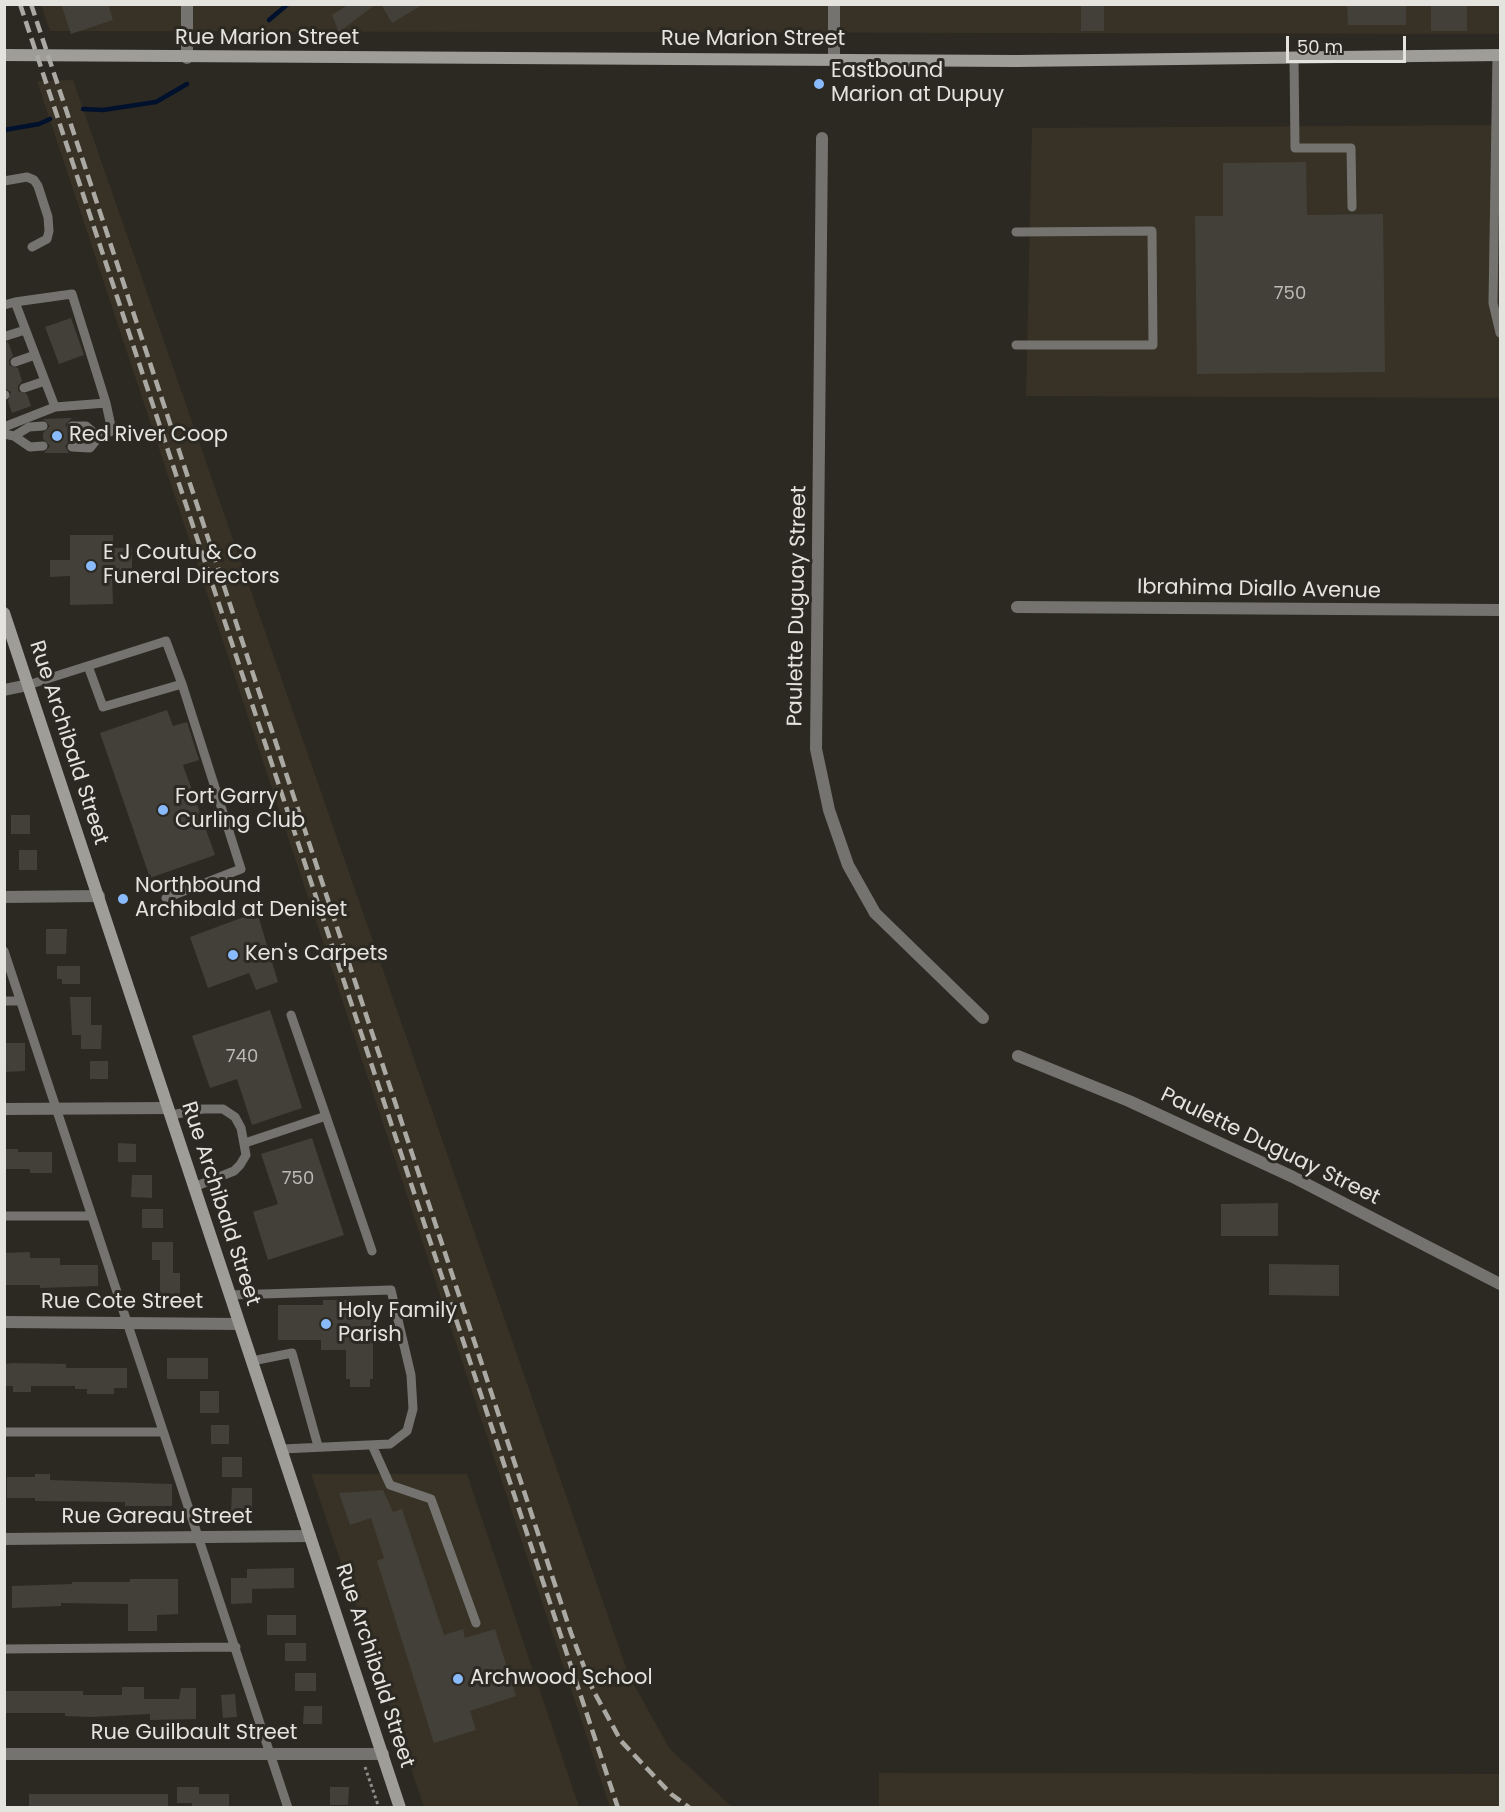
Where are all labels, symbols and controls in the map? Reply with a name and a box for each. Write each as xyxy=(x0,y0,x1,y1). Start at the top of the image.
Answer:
scale bar xyxy=(1289,24,1409,62)
street label: Rue Marion Street xyxy=(175,26,359,52)
street label: Rue Marion Street xyxy=(661,27,845,53)
text: 50 m xyxy=(1297,34,1343,59)
place label: Eastbound Marion at Dupuy xyxy=(831,59,1004,109)
marker: Eastbound Marion at Dupuy xyxy=(812,77,826,91)
house number: 750 xyxy=(1274,283,1306,305)
place label: Red River Coop xyxy=(69,423,228,449)
marker: Red River Coop xyxy=(50,429,64,443)
street label: Paulette Duguay Street xyxy=(783,485,813,727)
place label: E J Coutu & Co Funeral Directors xyxy=(103,541,280,591)
marker: E J Coutu & Co Funeral Directors xyxy=(84,559,98,573)
street label: Ibrahima Diallo Avenue xyxy=(1137,575,1381,605)
street label: Rue Archibald Street xyxy=(23,638,113,848)
place label: Fort Garry Curling Club xyxy=(175,785,305,835)
marker: Fort Garry Curling Club xyxy=(156,803,170,817)
place label: Northbound Archibald at Deniset xyxy=(135,874,347,924)
marker: Northbound Archibald at Deniset xyxy=(116,892,130,906)
place label: Ken's Carpets xyxy=(245,942,388,968)
marker: Ken's Carpets xyxy=(226,948,240,962)
house number: 740 xyxy=(226,1046,258,1068)
street label: Paulette Duguay Street xyxy=(1156,1083,1384,1211)
street label: Rue Archibald Street xyxy=(175,1099,265,1309)
house number: 750 xyxy=(282,1168,314,1190)
street label: Rue Cote Street xyxy=(41,1290,203,1316)
place label: Holy Family Parish xyxy=(338,1299,457,1349)
marker: Holy Family Parish xyxy=(319,1317,333,1331)
street label: Rue Gareau Street xyxy=(62,1505,252,1531)
street label: Rue Archibald Street xyxy=(329,1561,419,1771)
place label: Archwood School xyxy=(470,1666,653,1692)
marker: Archwood School xyxy=(451,1672,465,1686)
street label: Rue Guilbault Street xyxy=(91,1721,297,1747)

